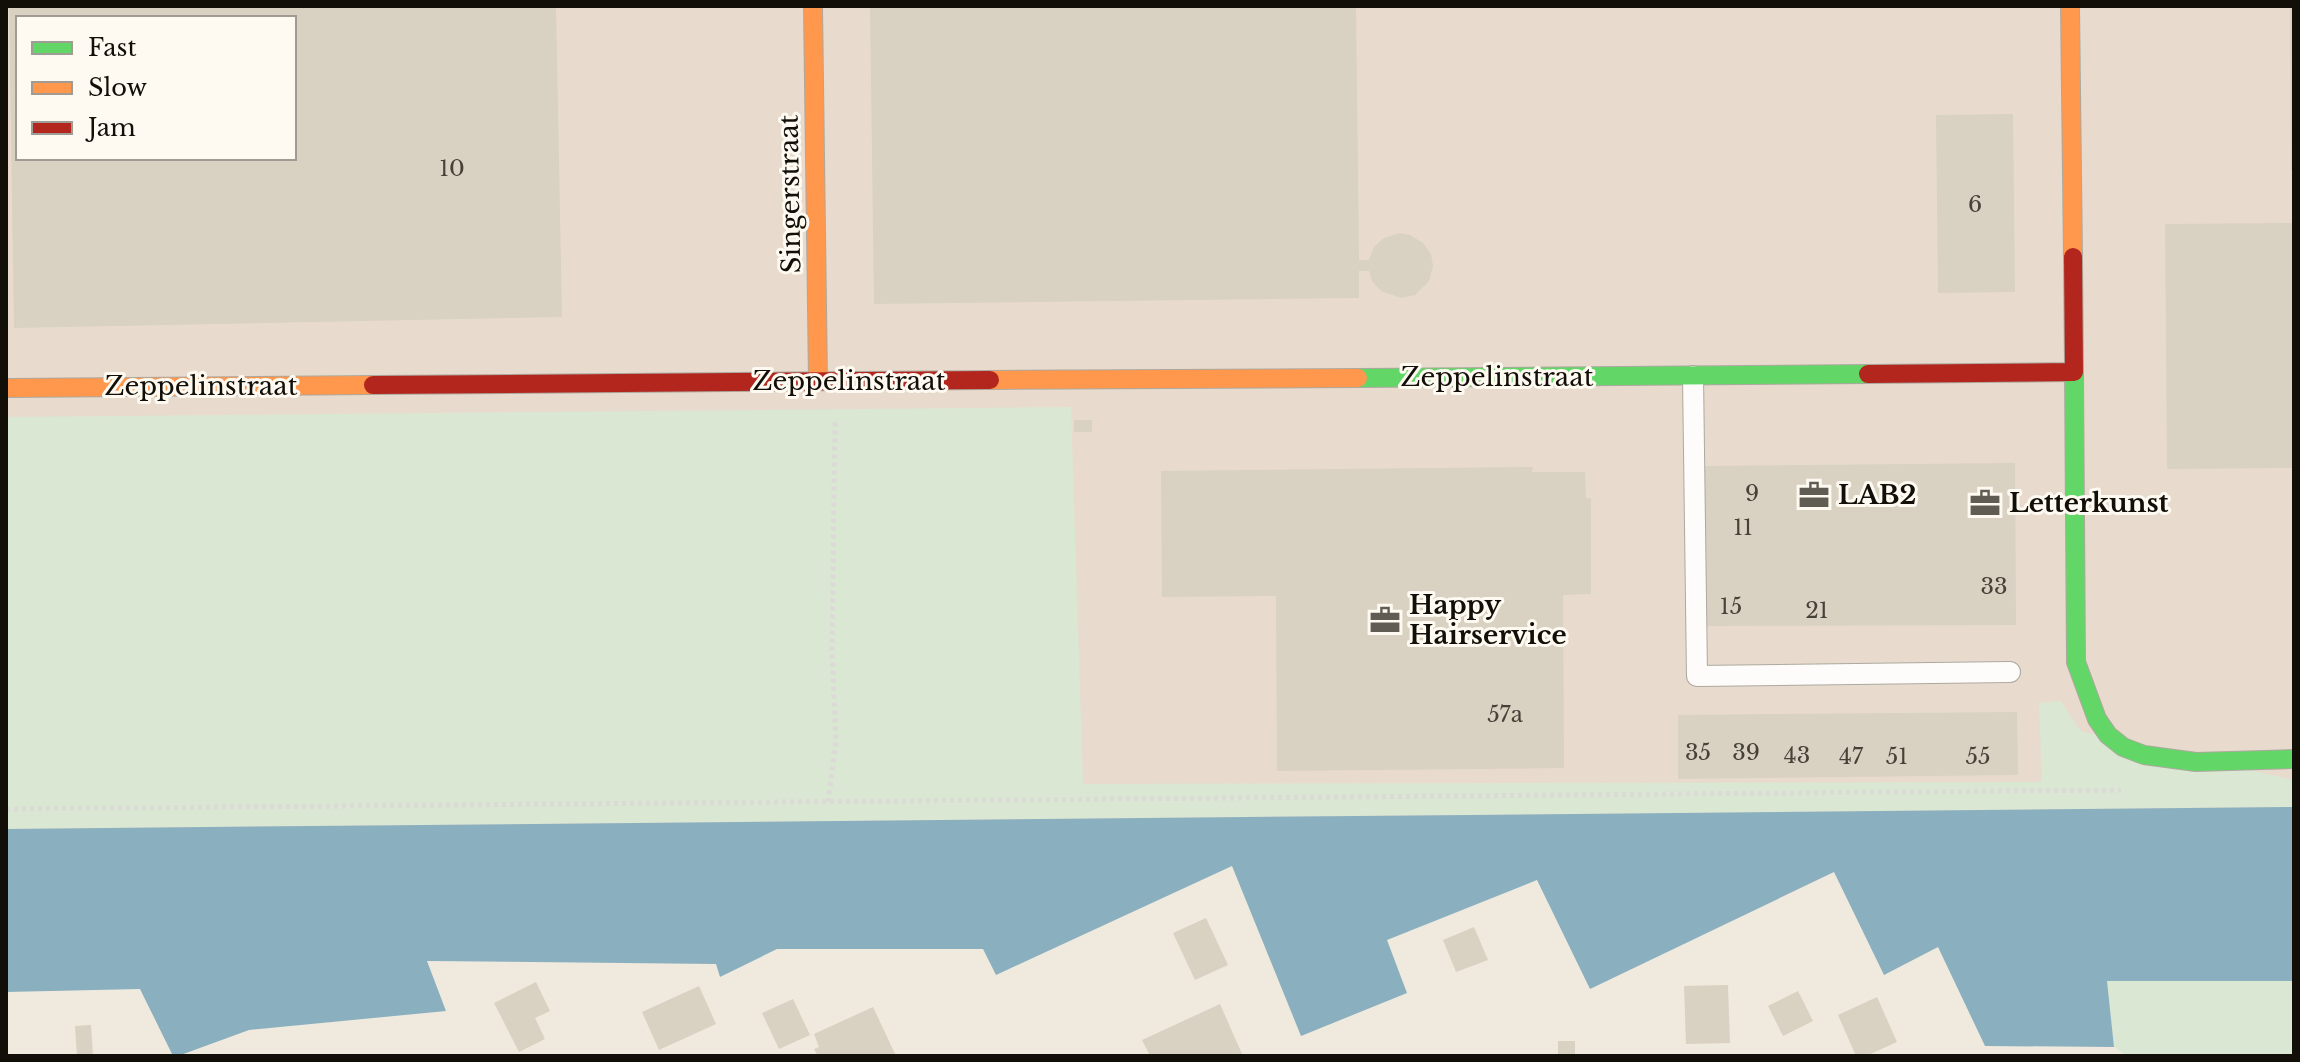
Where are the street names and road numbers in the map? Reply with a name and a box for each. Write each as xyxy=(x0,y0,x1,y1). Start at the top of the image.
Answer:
street label: Singerstraat xyxy=(773,114,807,274)
street label: Zeppelinstraat xyxy=(1400,361,1594,393)
street label: Zeppelinstraat xyxy=(752,365,946,397)
street label: Zeppelinstraat xyxy=(104,370,298,402)

